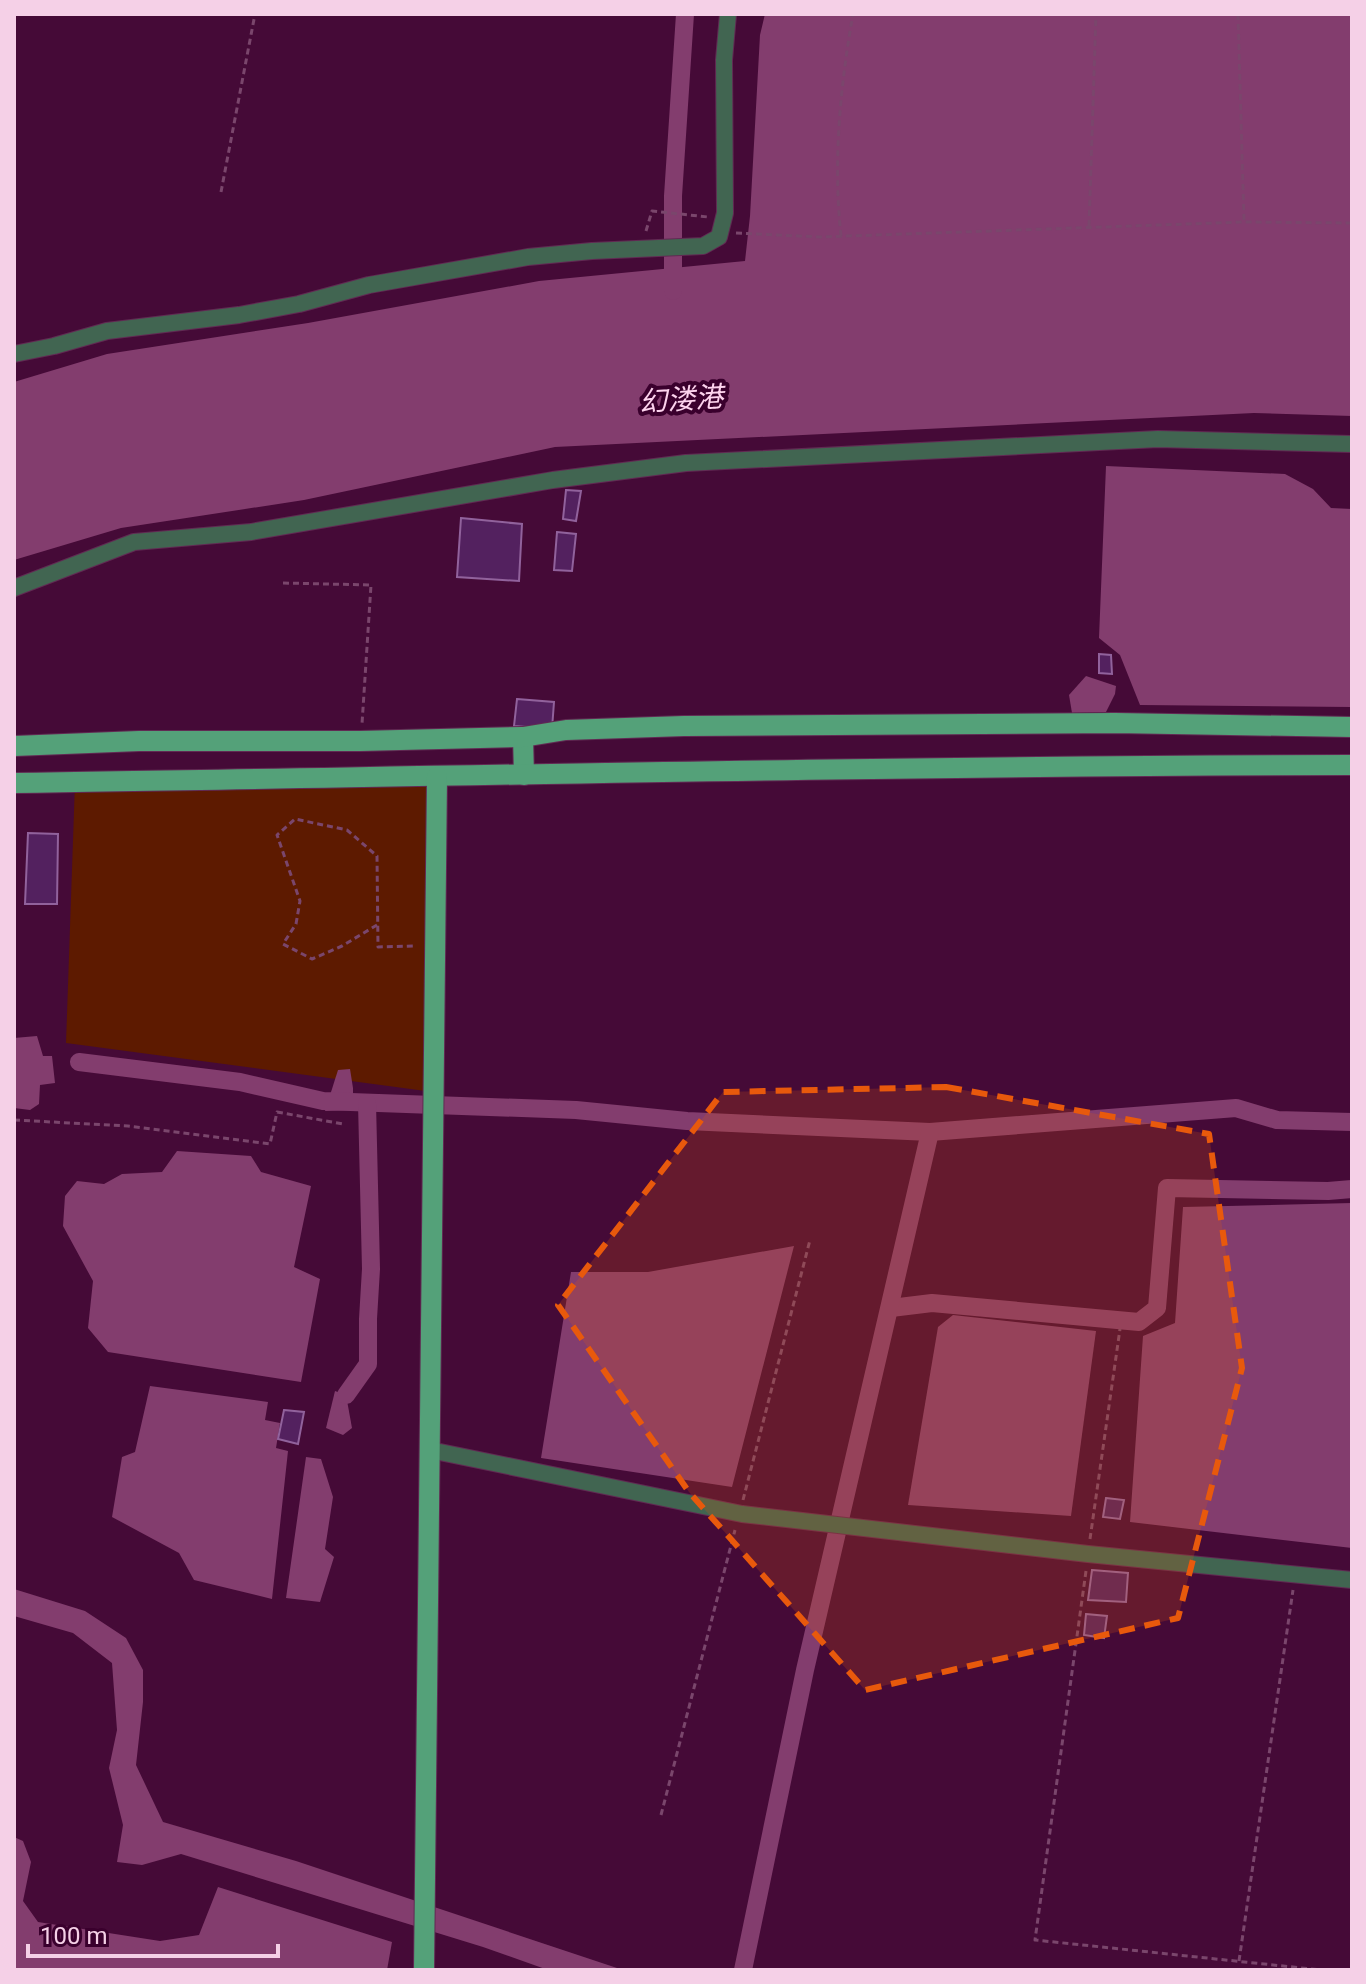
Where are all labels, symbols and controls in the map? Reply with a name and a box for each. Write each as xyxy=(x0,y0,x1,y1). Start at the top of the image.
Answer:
water label: 幻溇港 xyxy=(638,380,728,419)
scale bar xyxy=(28,1908,278,1958)
text: 100 m xyxy=(40,1922,107,1950)

